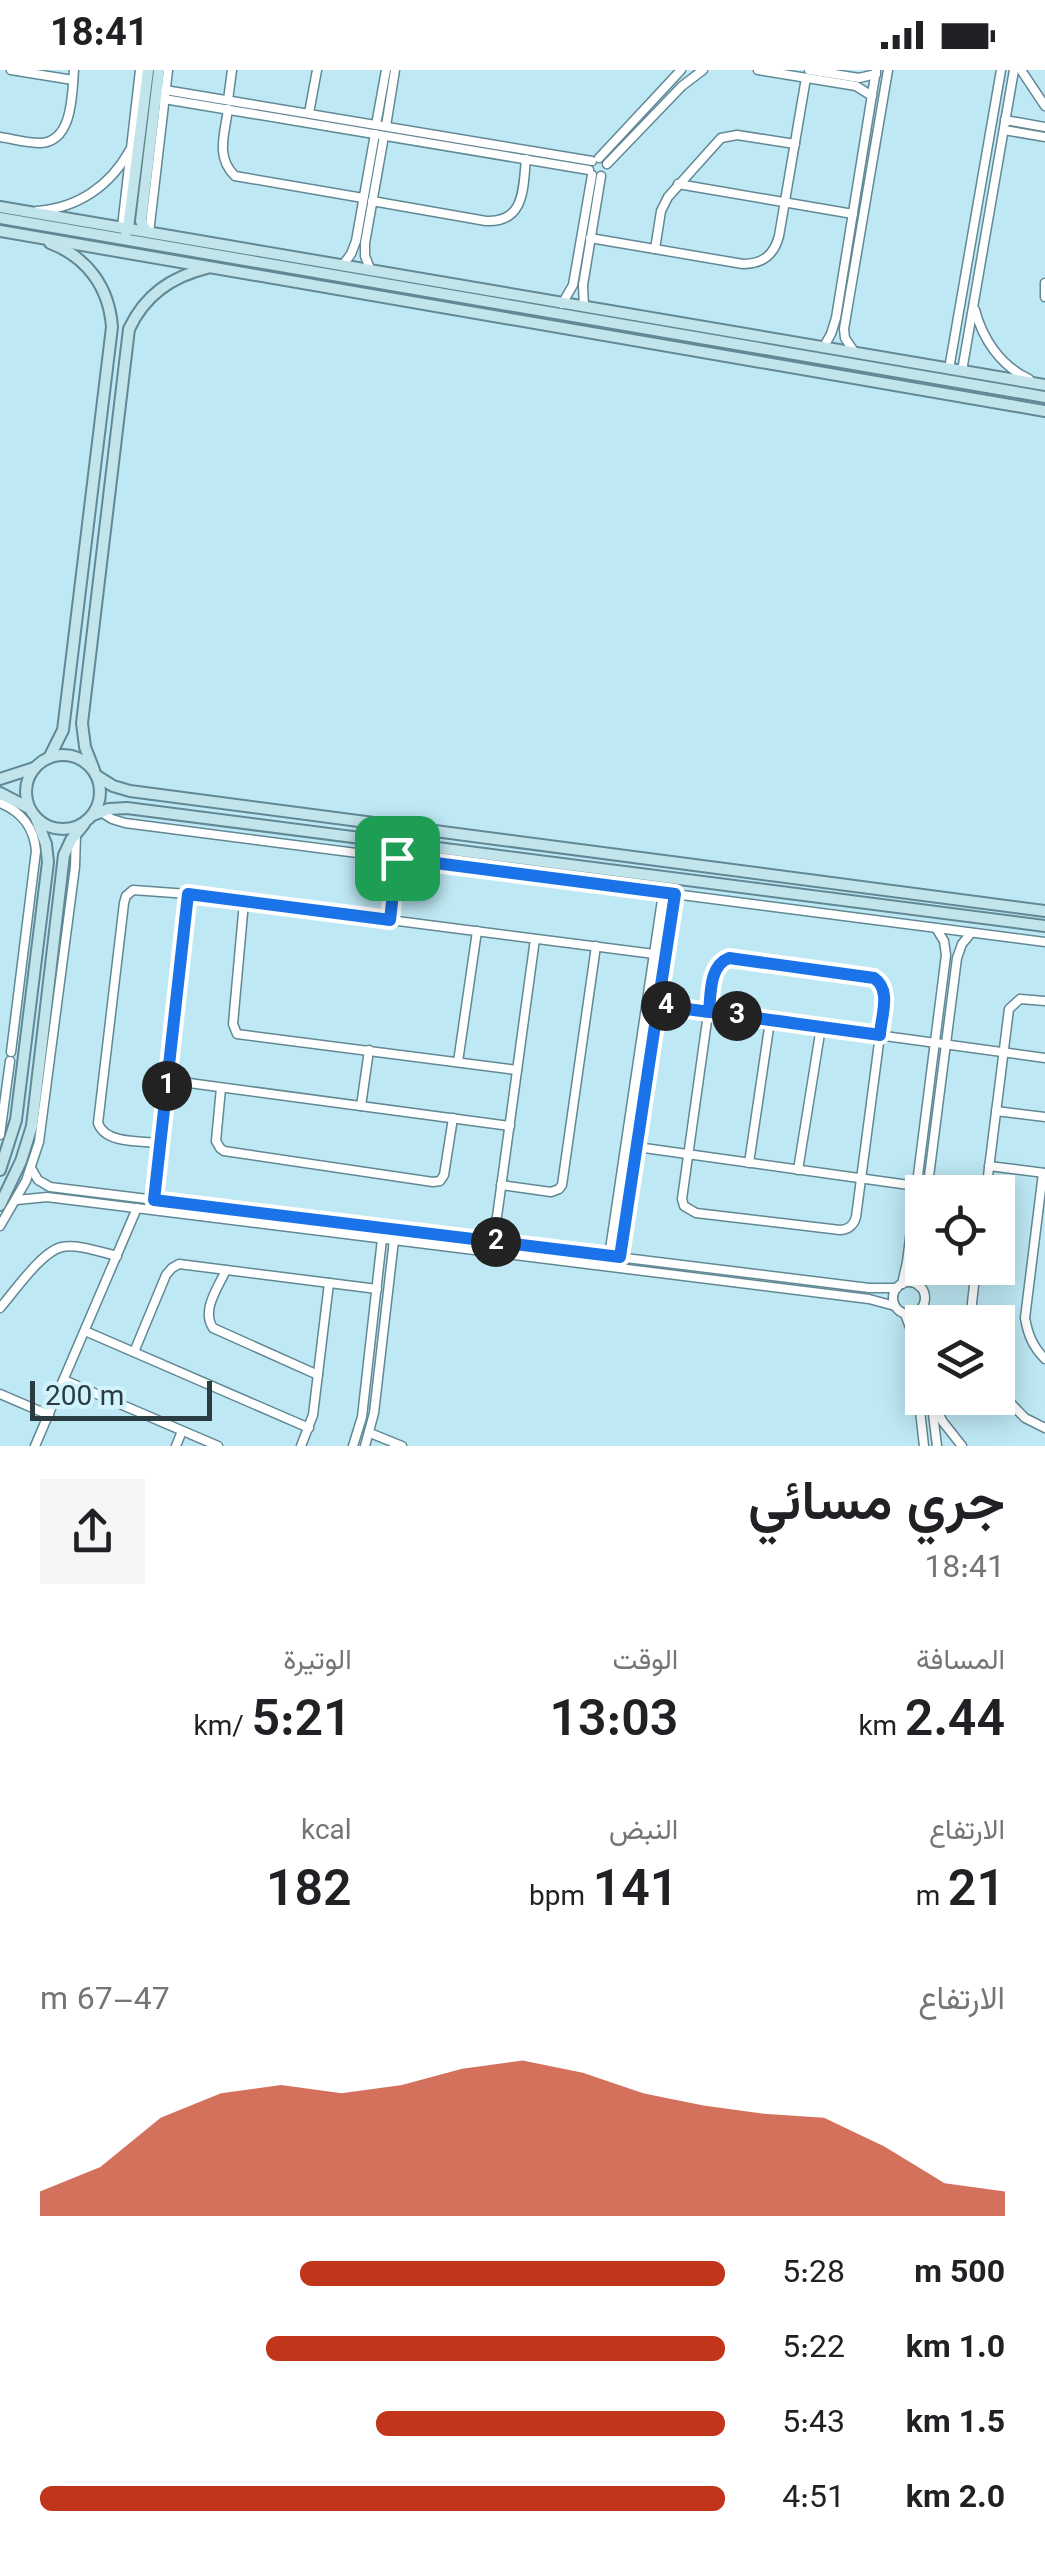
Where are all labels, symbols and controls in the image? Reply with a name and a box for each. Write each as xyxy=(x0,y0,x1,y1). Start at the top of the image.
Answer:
text: 18:41 xyxy=(50,6,149,65)
pin xyxy=(355,816,440,901)
icon: arrive xyxy=(370,831,425,886)
pin: 4 xyxy=(641,981,691,1031)
text: 4 xyxy=(658,984,674,1028)
pin: 3 xyxy=(712,991,762,1041)
text: 3 xyxy=(729,994,745,1038)
pin: 1 xyxy=(142,1061,192,1111)
text: 1 xyxy=(159,1064,175,1108)
map controls xyxy=(905,1175,1015,1415)
button: locate xyxy=(905,1175,1015,1285)
pin: 2 xyxy=(471,1217,521,1267)
text: 2 xyxy=(488,1220,504,1264)
button: layers xyxy=(905,1305,1015,1415)
scale bar xyxy=(30,1376,212,1420)
text: 200 m xyxy=(45,1376,124,1420)
text: جري مسائي xyxy=(748,1463,1005,1549)
button: share xyxy=(40,1479,145,1584)
text: 18:41 xyxy=(924,1544,1005,1594)
text: الوتيرة xyxy=(283,1640,352,1684)
text: الوقت xyxy=(613,1640,678,1684)
text: المسافة xyxy=(916,1640,1005,1684)
text: 5:21 xyxy=(251,1684,352,1762)
text: 13:03 xyxy=(549,1684,678,1762)
text: 2.44 xyxy=(905,1684,1005,1762)
text: /km xyxy=(194,1706,251,1750)
text: km xyxy=(858,1706,905,1750)
text: kcal xyxy=(301,1810,352,1854)
text: النبض xyxy=(609,1810,678,1854)
text: الارتفاع xyxy=(929,1810,1005,1854)
text: 182 xyxy=(266,1854,352,1932)
text: 141 xyxy=(593,1854,678,1932)
text: 21 xyxy=(948,1854,1005,1932)
text: bpm xyxy=(529,1876,593,1920)
text: m xyxy=(916,1876,948,1920)
text: 47–67 m xyxy=(40,1976,170,2026)
text: الارتفاع xyxy=(918,1976,1005,2026)
text: 5:28 xyxy=(782,2249,845,2299)
text: 500 m xyxy=(914,2249,1005,2299)
text: 5:22 xyxy=(782,2324,845,2374)
text: 1.0 km xyxy=(906,2324,1005,2374)
text: 5:43 xyxy=(782,2399,845,2449)
text: 1.5 km xyxy=(906,2399,1005,2449)
text: 4:51 xyxy=(782,2474,845,2524)
text: 2.0 km xyxy=(906,2474,1005,2524)

